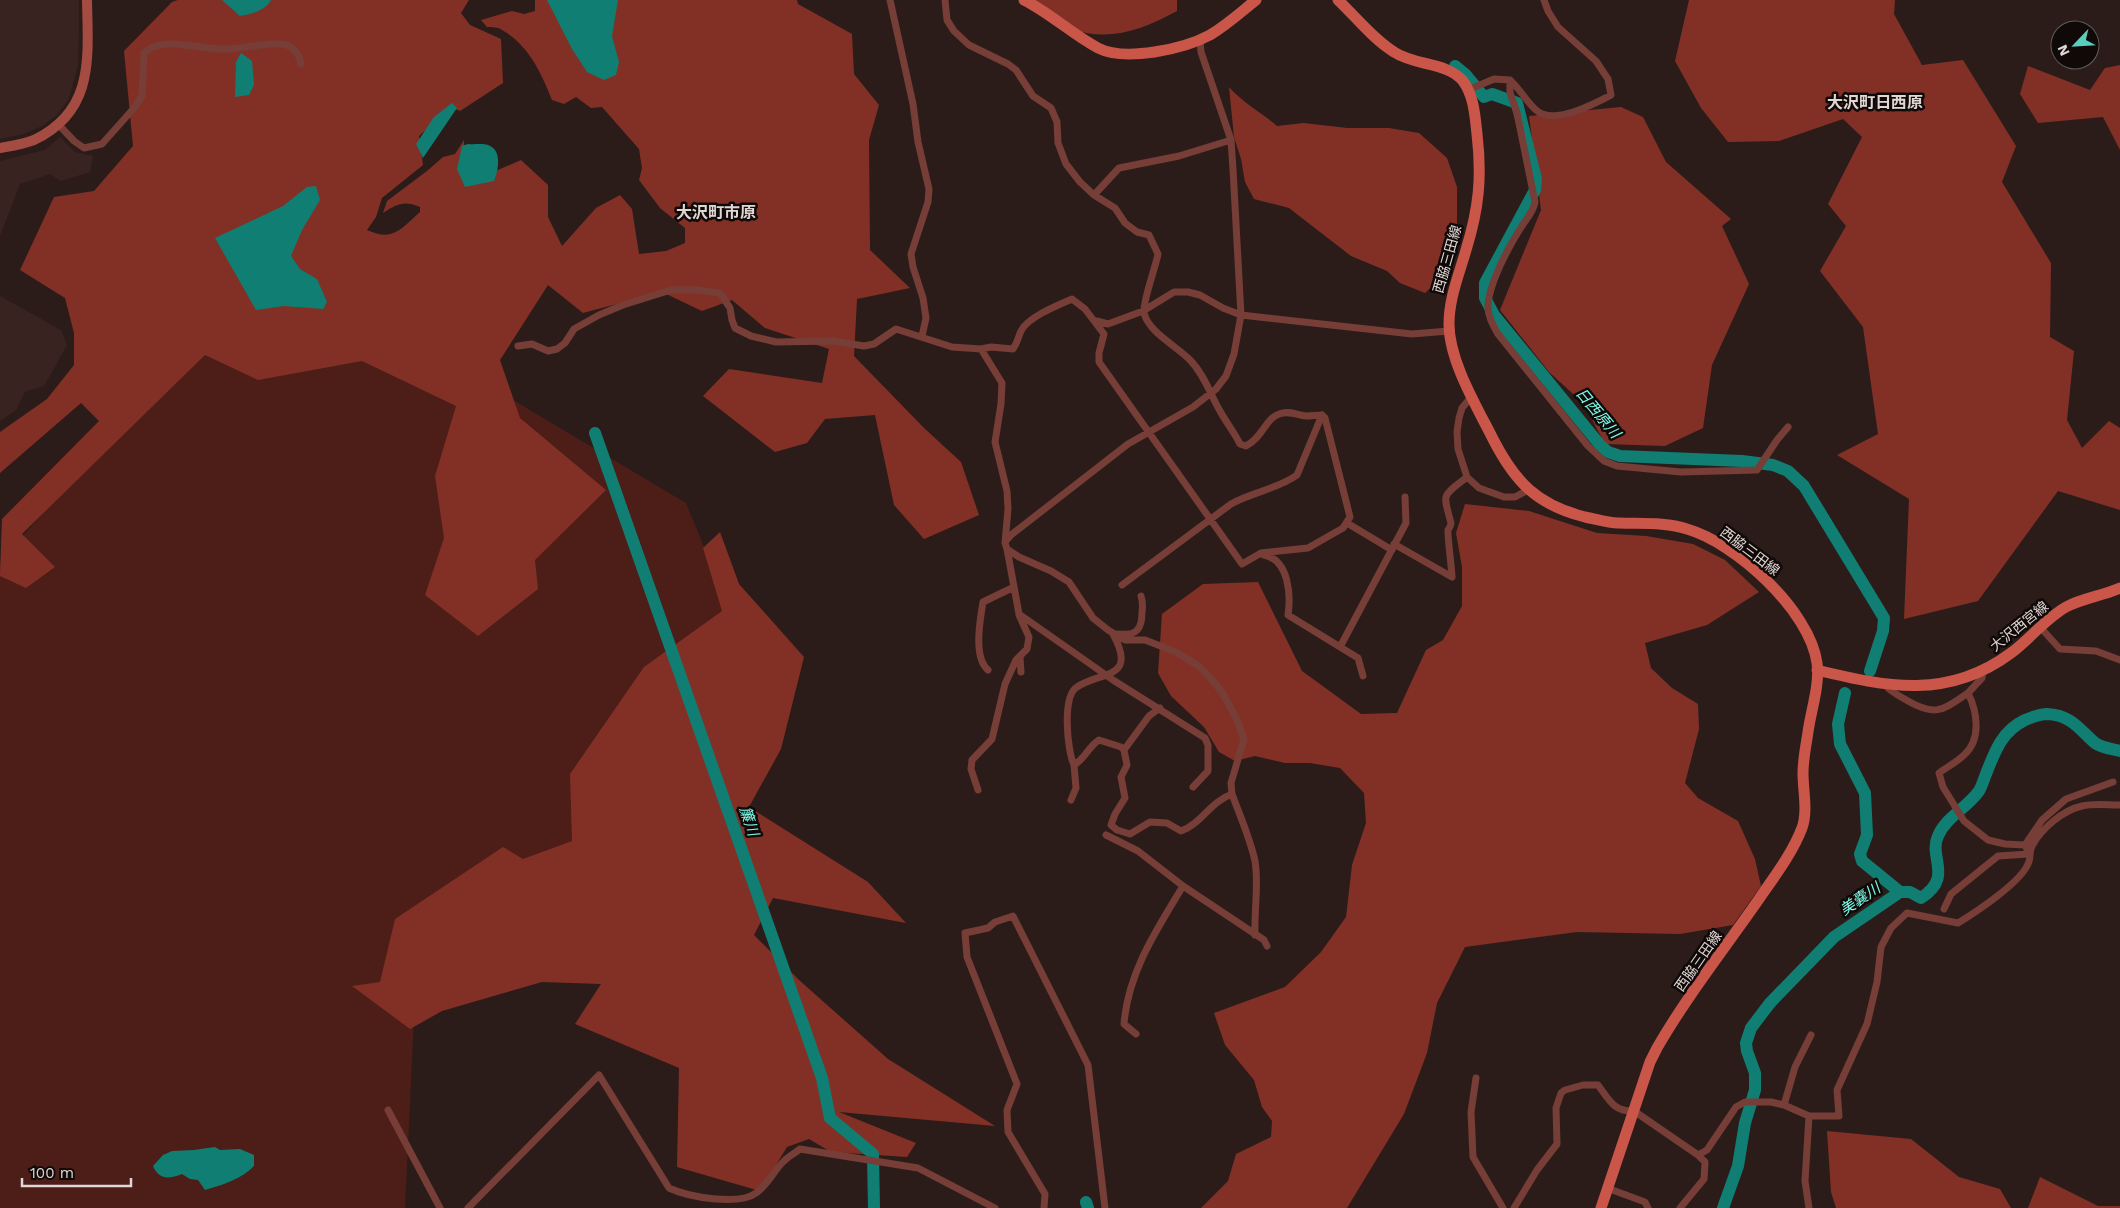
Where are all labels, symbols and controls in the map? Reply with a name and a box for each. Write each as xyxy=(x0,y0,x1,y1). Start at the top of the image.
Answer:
north arrow xyxy=(2050,20,2100,70)
text: N xyxy=(2054,42,2073,59)
district label: 大沢町日西原 xyxy=(1827,93,1923,112)
district label: 大沢町市原 xyxy=(676,203,756,222)
street label: 西脇三田線 xyxy=(1430,223,1464,295)
water label: 日西原川 xyxy=(1572,384,1625,443)
street label: 西脇三田線 xyxy=(1717,524,1783,578)
street label: 大沢西宮線 xyxy=(1987,598,2051,654)
water label: 簾川 xyxy=(736,804,763,840)
water label: 美嚢川 xyxy=(1836,878,1885,919)
street label: 西脇三田線 xyxy=(1671,928,1725,994)
scale bar xyxy=(22,1156,131,1188)
text: 100 m xyxy=(30,1164,74,1182)

